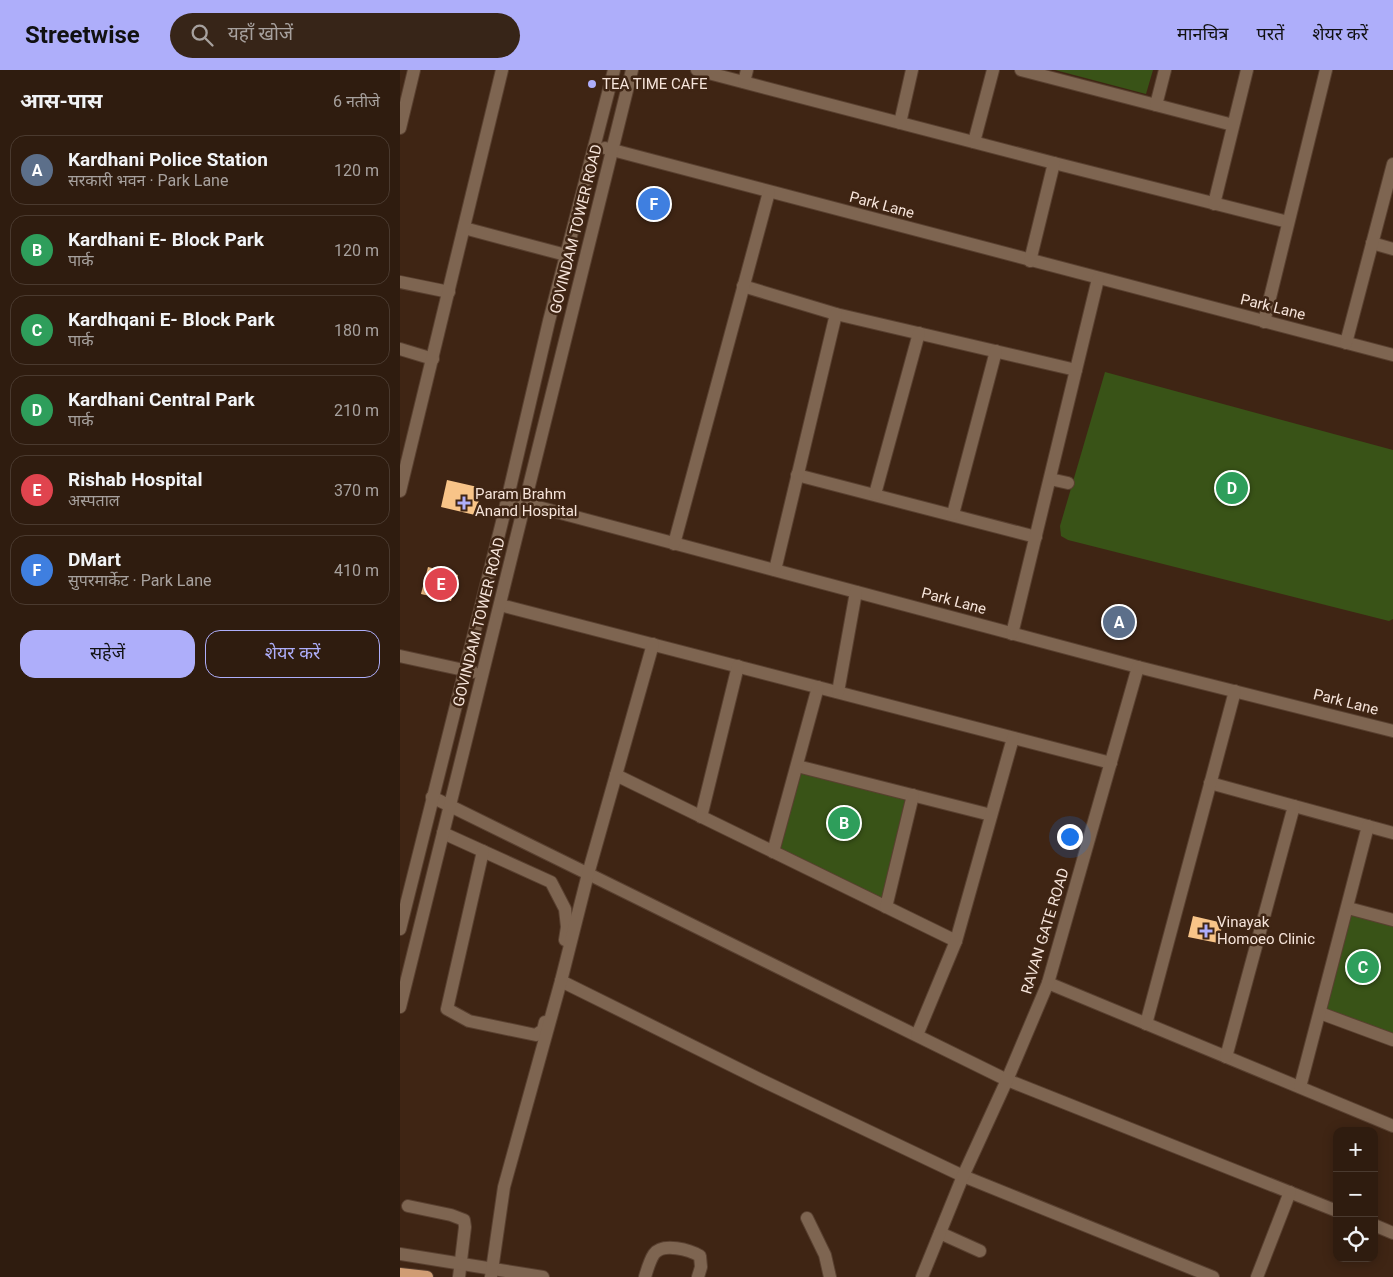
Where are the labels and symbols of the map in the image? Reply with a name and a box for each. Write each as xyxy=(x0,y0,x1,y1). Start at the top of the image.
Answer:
place label: TEA TIME CAFE xyxy=(602,75,708,93)
marker: TEA TIME CAFE xyxy=(586,78,598,90)
street label: GOVINDAM TOWER ROAD xyxy=(546,143,606,315)
pin: F xyxy=(638,185,670,223)
street label: Park Lane xyxy=(848,188,916,222)
street label: Park Lane xyxy=(1239,290,1307,324)
pin: D xyxy=(1216,469,1248,507)
place label: Param Brahm Anand Hospital xyxy=(475,485,577,520)
marker: Param Brahm Anand Hospital xyxy=(457,496,471,510)
street label: GOVINDAM TOWER ROAD xyxy=(449,536,509,708)
pin: E xyxy=(425,565,457,603)
street label: Park Lane xyxy=(920,584,988,618)
pin: A xyxy=(1103,603,1135,641)
street label: Park Lane xyxy=(1312,685,1380,719)
pin: B xyxy=(828,804,860,842)
your location xyxy=(1057,824,1083,850)
street label: RAVAN GATE ROAD xyxy=(1017,866,1073,996)
place label: Vinayak Homoeo Clinic xyxy=(1217,913,1315,948)
marker: Vinayak Homoeo Clinic xyxy=(1199,924,1213,938)
pin: C xyxy=(1347,948,1379,986)

